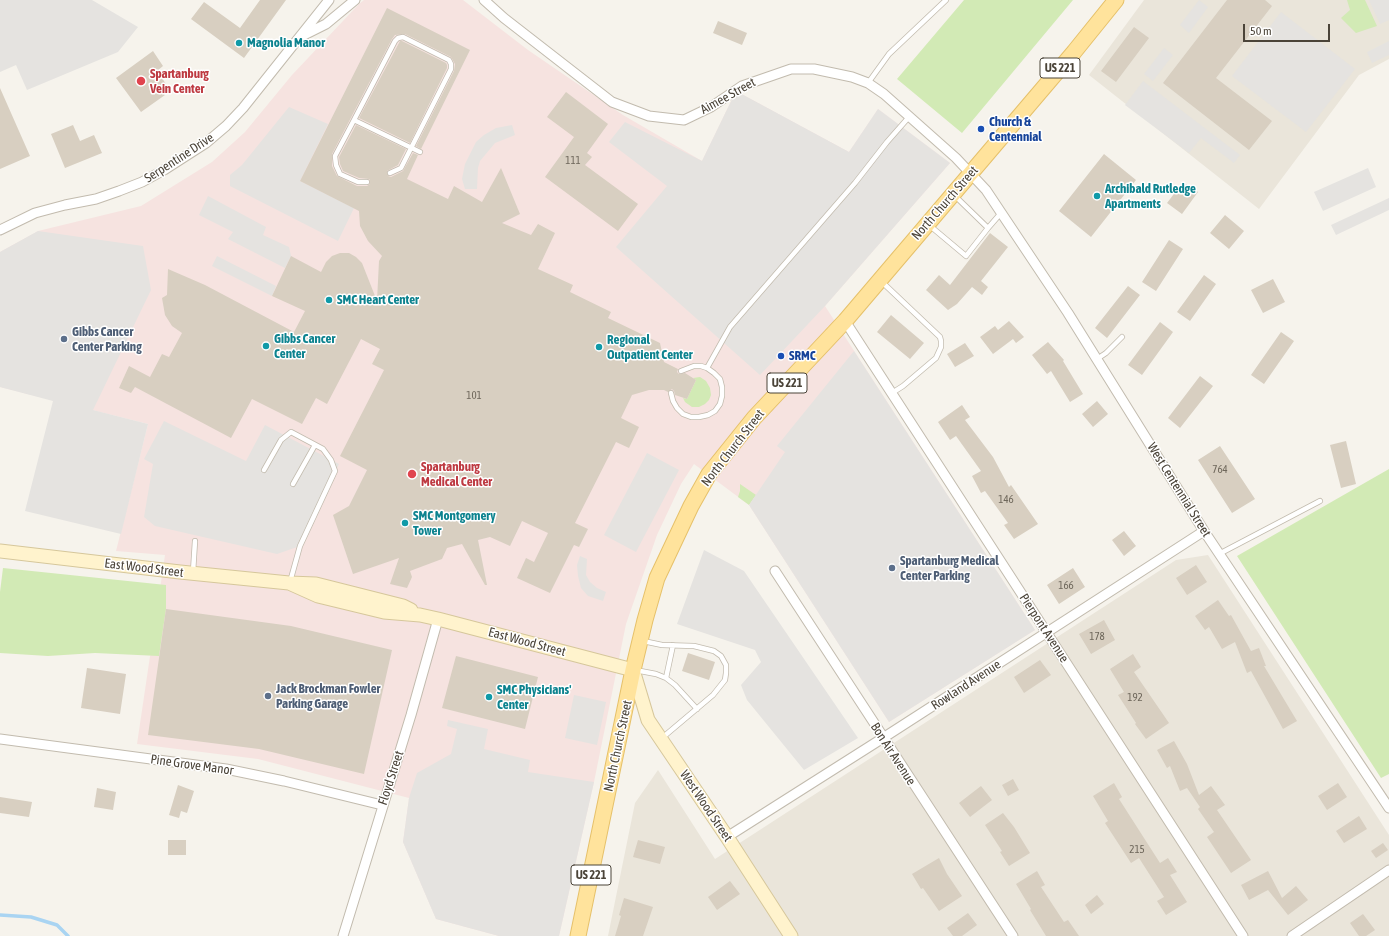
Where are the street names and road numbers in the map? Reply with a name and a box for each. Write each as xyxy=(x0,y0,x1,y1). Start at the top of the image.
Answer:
road number: US 221 xyxy=(1040,58,1080,78)
street label: Aimee Street xyxy=(698,74,758,118)
street label: Serpentine Drive xyxy=(141,130,217,186)
street label: North Church Street xyxy=(909,163,981,243)
road number: US 221 xyxy=(767,373,807,393)
street label: North Church Street xyxy=(698,407,768,489)
street label: West Centennial Street xyxy=(1144,440,1214,540)
street label: East Wood Street xyxy=(104,555,184,581)
street label: Pierpont Avenue xyxy=(1016,591,1072,665)
street label: East Wood Street xyxy=(487,624,567,660)
street label: Rowland Avenue xyxy=(928,657,1004,713)
street label: North Church Street xyxy=(601,699,635,793)
street label: Bon Air Avenue xyxy=(867,720,919,788)
street label: Floyd Street xyxy=(375,749,407,807)
street label: Pine Grove Manor xyxy=(149,751,235,779)
street label: West Wood Street xyxy=(676,767,736,845)
road number: US 221 xyxy=(571,865,611,885)

